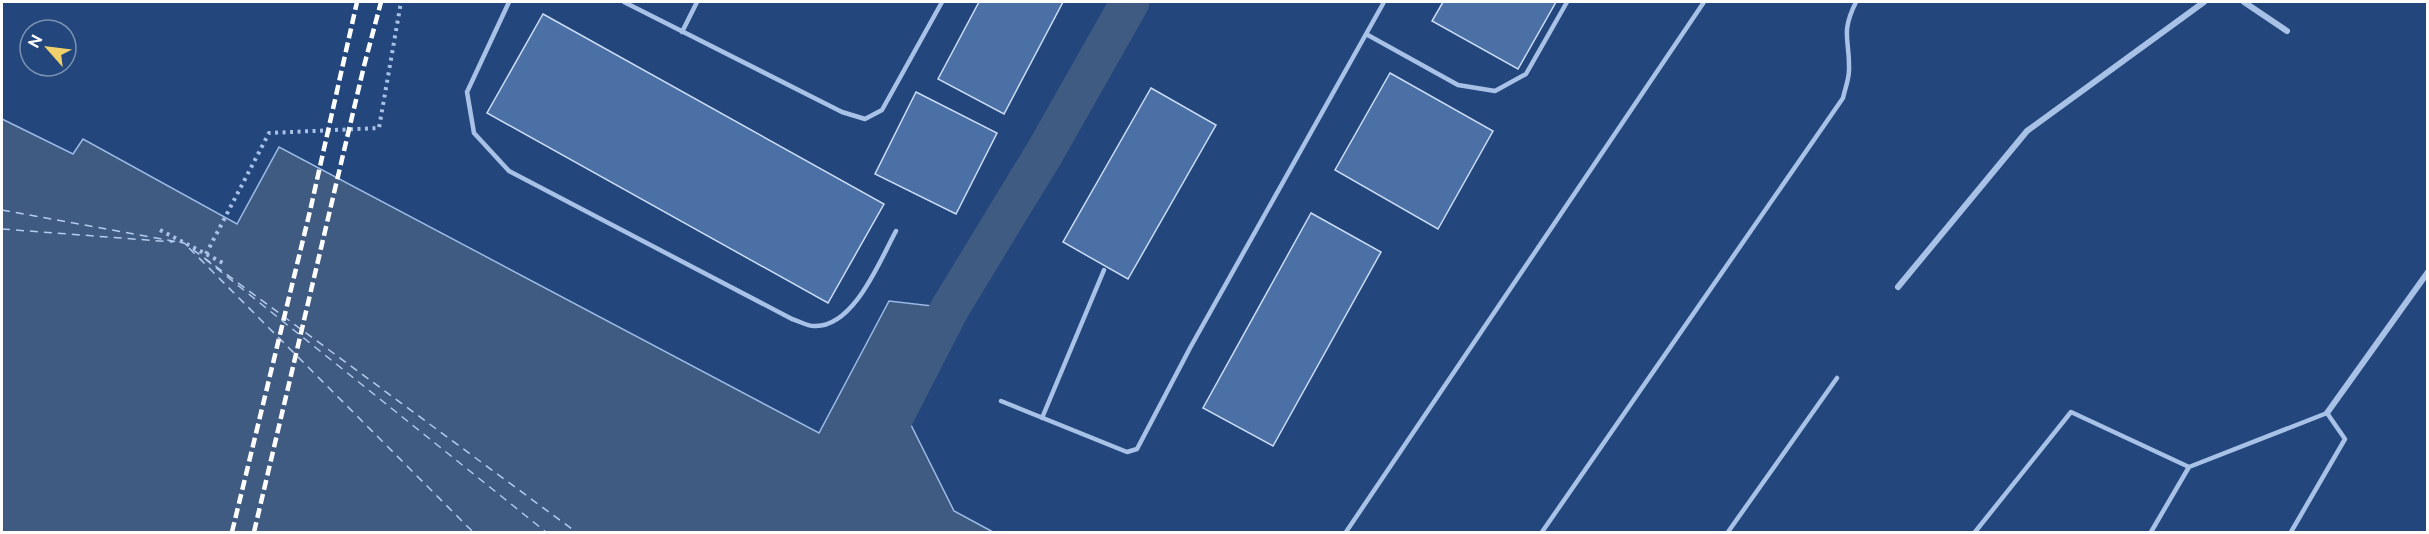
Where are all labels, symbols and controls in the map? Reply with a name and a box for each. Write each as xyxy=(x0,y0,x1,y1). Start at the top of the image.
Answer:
north arrow xyxy=(18,18,78,78)
text: N xyxy=(24,31,46,51)

